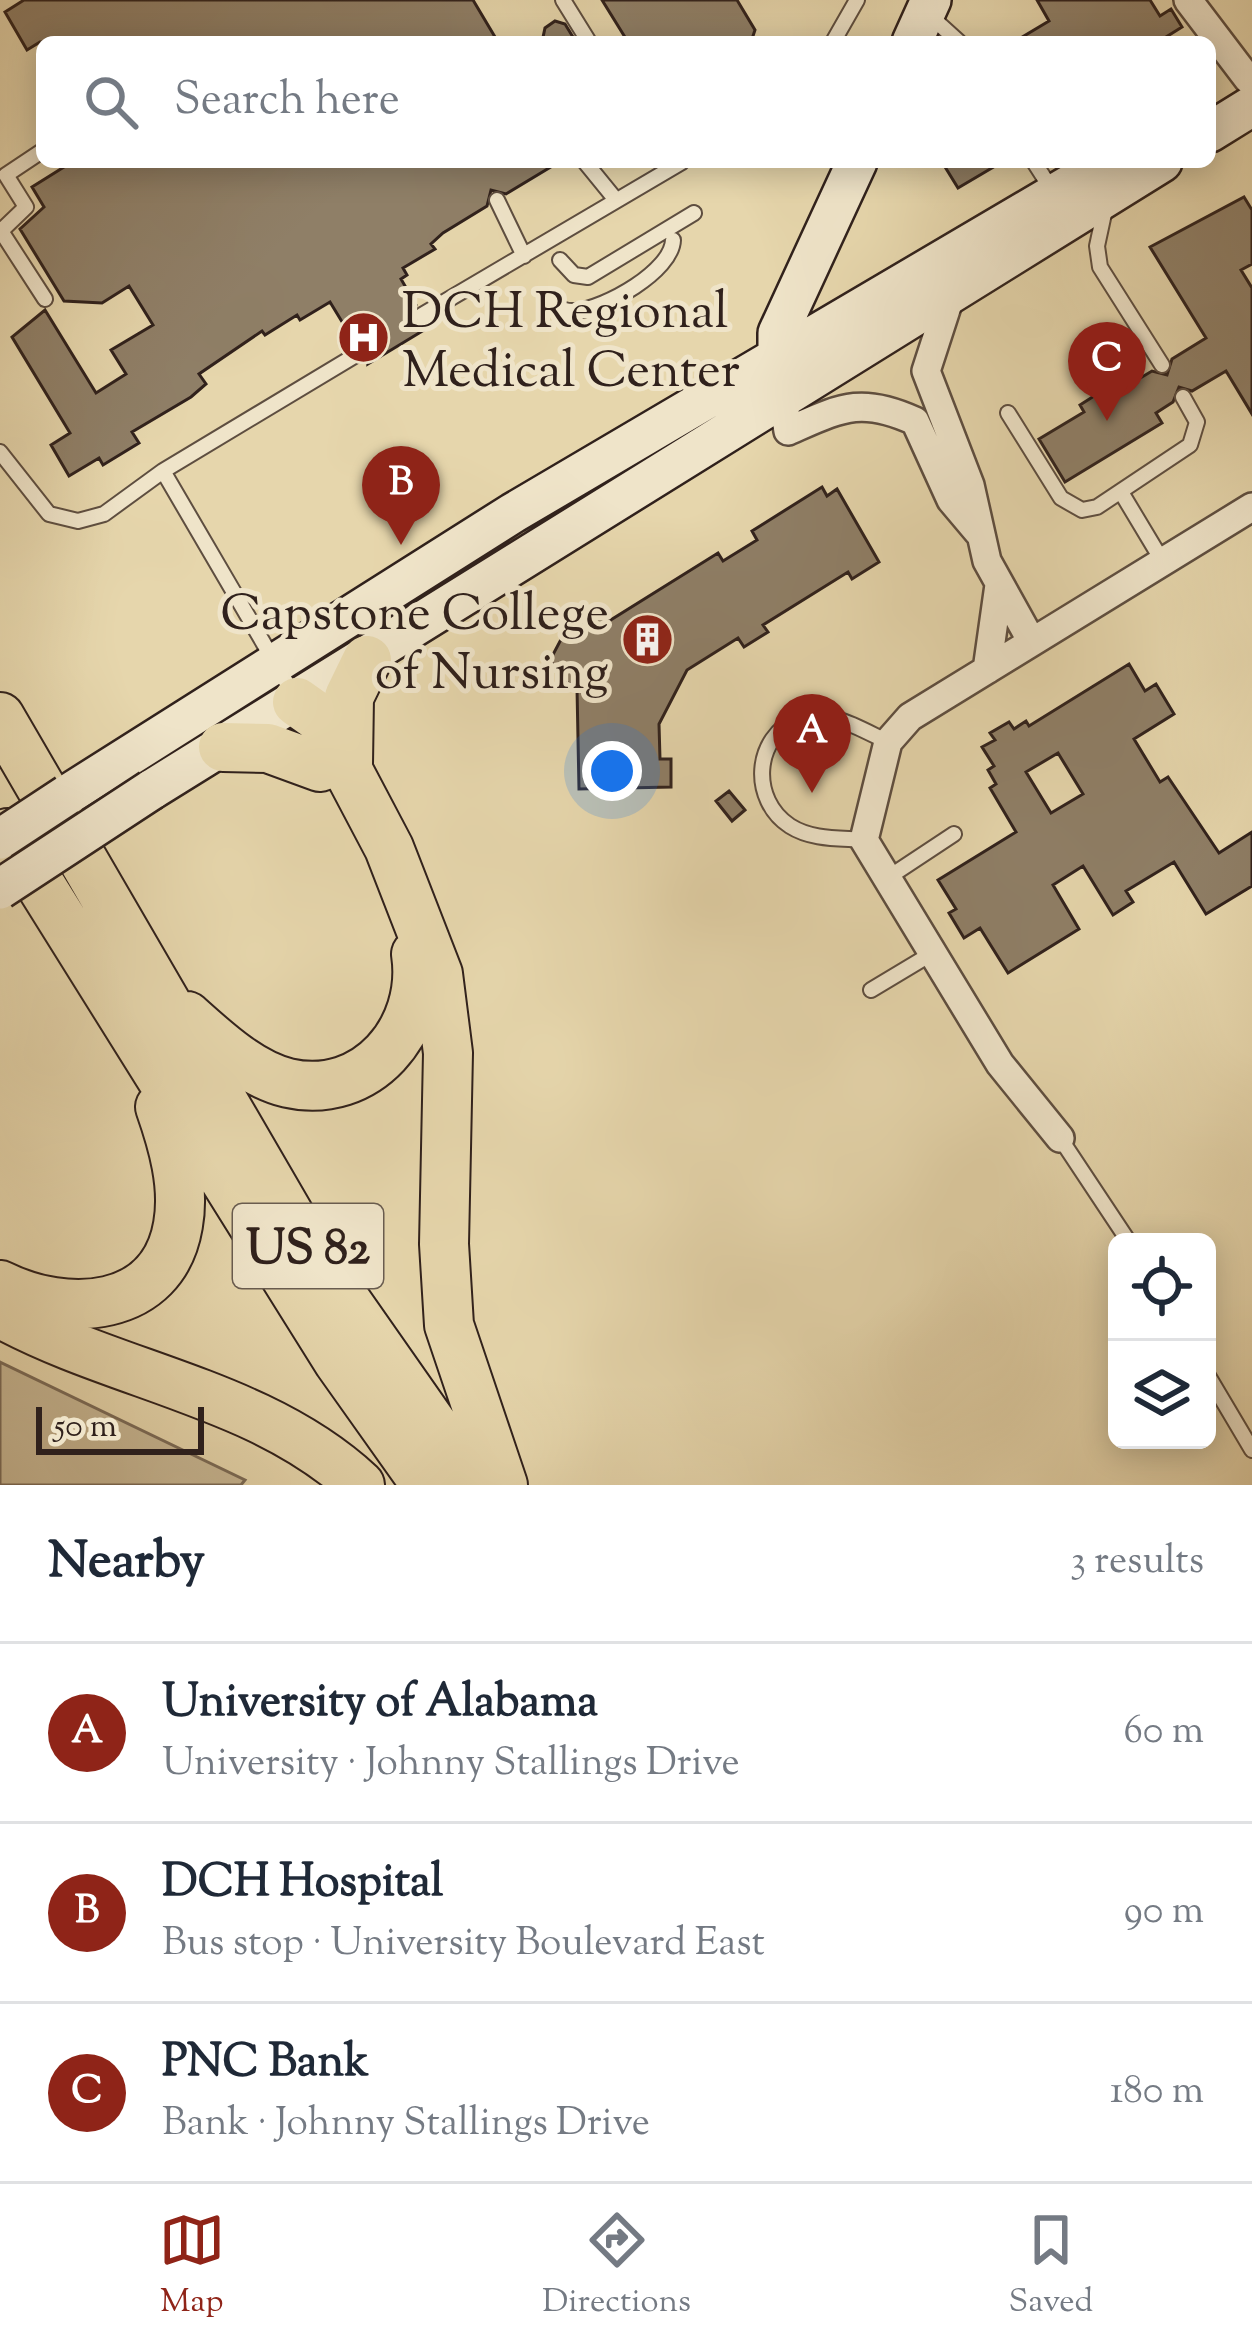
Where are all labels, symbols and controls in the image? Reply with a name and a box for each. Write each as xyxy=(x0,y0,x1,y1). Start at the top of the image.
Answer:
search box xyxy=(36,36,1216,168)
icon: search xyxy=(78,69,144,135)
text: Search here xyxy=(174,70,400,135)
place label: DCH Regional Medical Center xyxy=(402,278,740,410)
hospital icon: DCH Regional Medical Center xyxy=(335,310,391,366)
pin: C xyxy=(1068,322,1146,421)
pin: B xyxy=(362,446,440,545)
place label: Capstone College of Nursing xyxy=(220,580,609,712)
building icon: Capstone College of Nursing xyxy=(620,612,676,668)
pin: A xyxy=(773,694,851,793)
your location xyxy=(582,741,642,801)
road number: US 82 xyxy=(233,1204,383,1288)
map controls xyxy=(1108,1233,1216,1449)
button: locate xyxy=(1108,1233,1216,1341)
button: layers xyxy=(1108,1341,1216,1449)
scale bar xyxy=(36,1401,204,1454)
text: 50 m xyxy=(54,1404,117,1452)
text: Nearby xyxy=(48,1527,205,1600)
text: 3 results xyxy=(1070,1535,1204,1591)
text: University of Alabama xyxy=(162,1672,598,1737)
text: A xyxy=(71,1705,103,1761)
text: 60 m xyxy=(1123,1705,1204,1761)
text: University · Johnny Stallings Drive xyxy=(162,1737,740,1793)
text: DCH Hospital xyxy=(162,1852,443,1917)
text: B xyxy=(75,1885,99,1941)
text: 90 m xyxy=(1124,1885,1204,1941)
text: Bus stop · University Boulevard East xyxy=(162,1917,765,1973)
text: PNC Bank xyxy=(162,2032,369,2097)
text: C xyxy=(71,2065,103,2121)
text: 180 m xyxy=(1110,2065,1204,2121)
text: Bank · Johnny Stallings Drive xyxy=(162,2097,650,2153)
tab: Map xyxy=(159,2207,225,2327)
tab: Directions xyxy=(542,2207,691,2327)
tab: Saved xyxy=(1009,2207,1093,2327)

